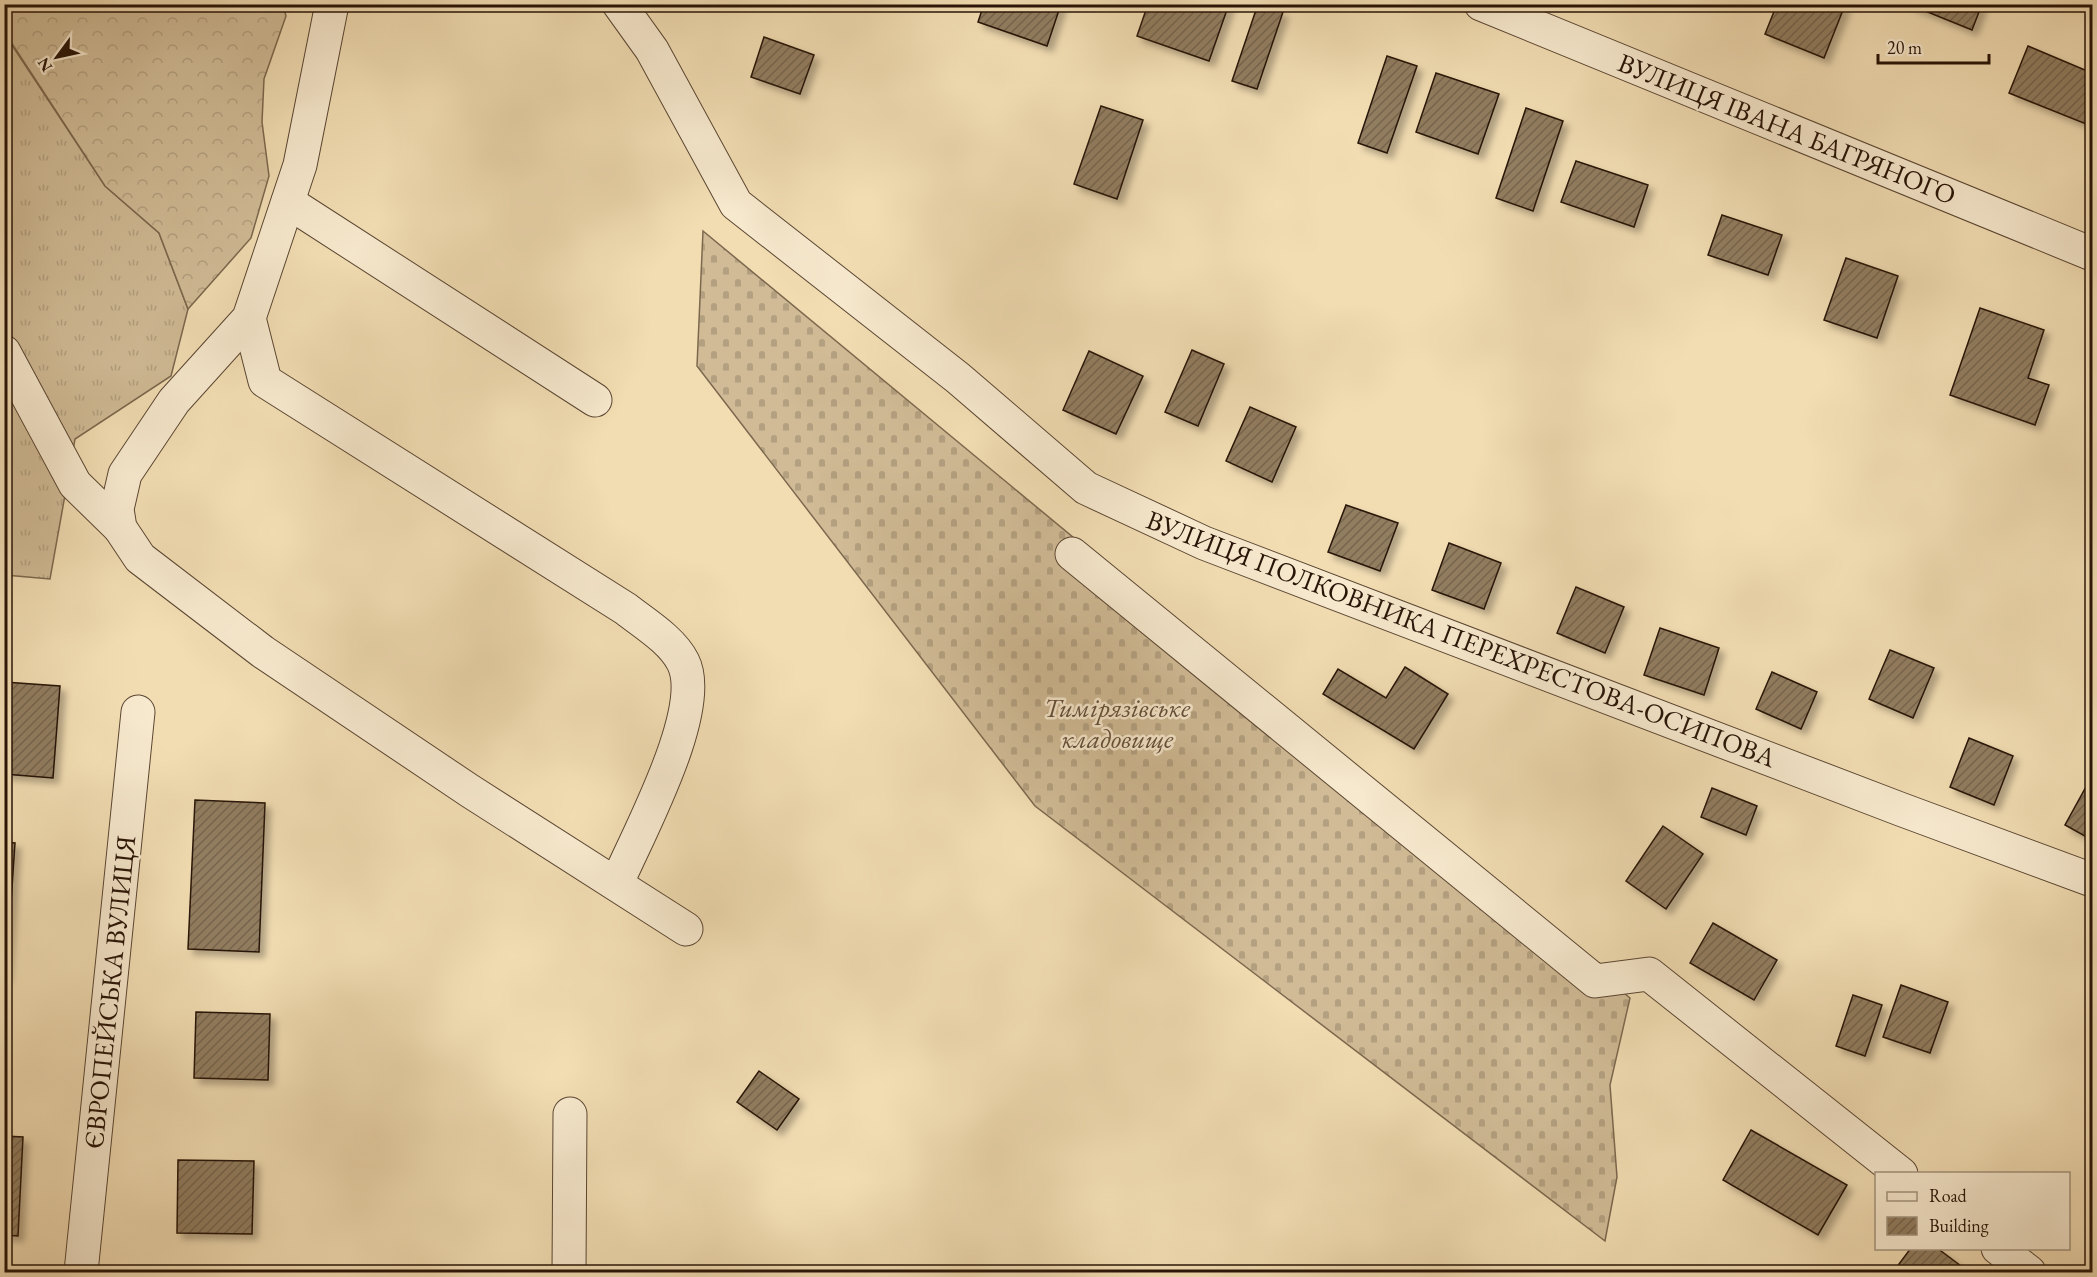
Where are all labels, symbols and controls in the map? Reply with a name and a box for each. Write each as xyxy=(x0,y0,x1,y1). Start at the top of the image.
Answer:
north arrow xyxy=(27,27,87,87)
scale bar xyxy=(1878,27,1989,65)
text: 20 m xyxy=(1887,36,1922,59)
street label: ВУЛИЦЯ ІВАНА БАГРЯНОГО xyxy=(1613,45,1961,212)
text: N xyxy=(32,54,57,76)
street label: ВУЛИЦЯ ПОЛКОВНИКА ПЕРЕХРЕСТОВА-ОСИПОВА xyxy=(1142,502,1781,775)
park label: Тимірязівське кладовище xyxy=(1044,690,1191,756)
street label: ЄВРОПЕЙСЬКА ВУЛИЦЯ xyxy=(76,834,143,1150)
legend xyxy=(1875,1172,2070,1250)
text: Road xyxy=(1929,1184,1968,1207)
text: Building xyxy=(1929,1214,1989,1237)

